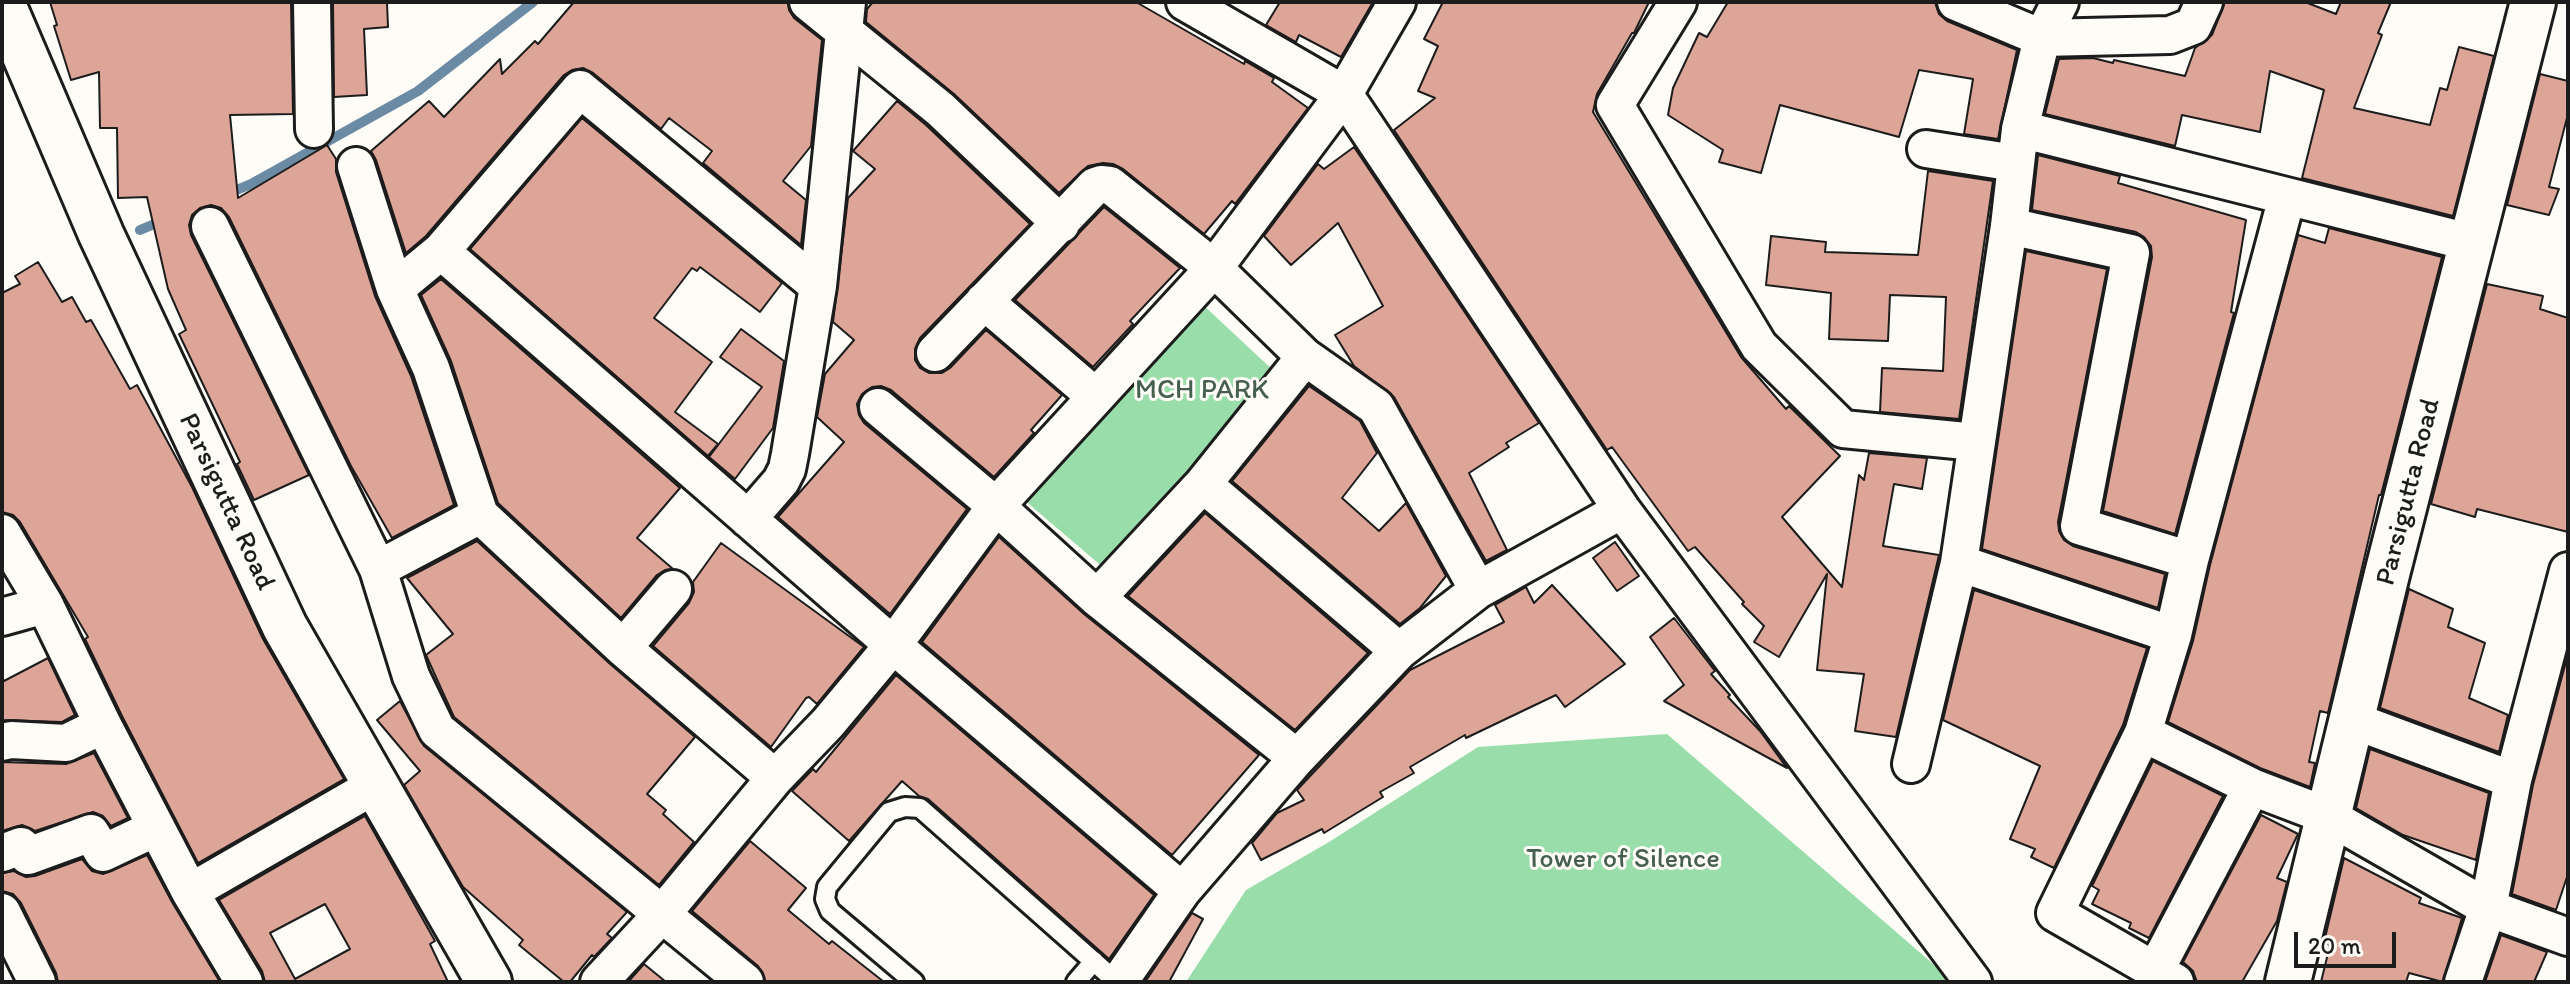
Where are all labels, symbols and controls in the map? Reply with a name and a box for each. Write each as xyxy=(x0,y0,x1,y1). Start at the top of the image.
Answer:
park label: MCH PARK xyxy=(1135,374,1269,408)
street label: Parsigutta Road xyxy=(2370,395,2448,589)
street label: Parsigutta Road xyxy=(170,408,282,596)
park label: Tower of Silence xyxy=(1526,843,1720,877)
scale bar xyxy=(2298,916,2400,966)
text: 20 m xyxy=(2308,931,2361,960)

